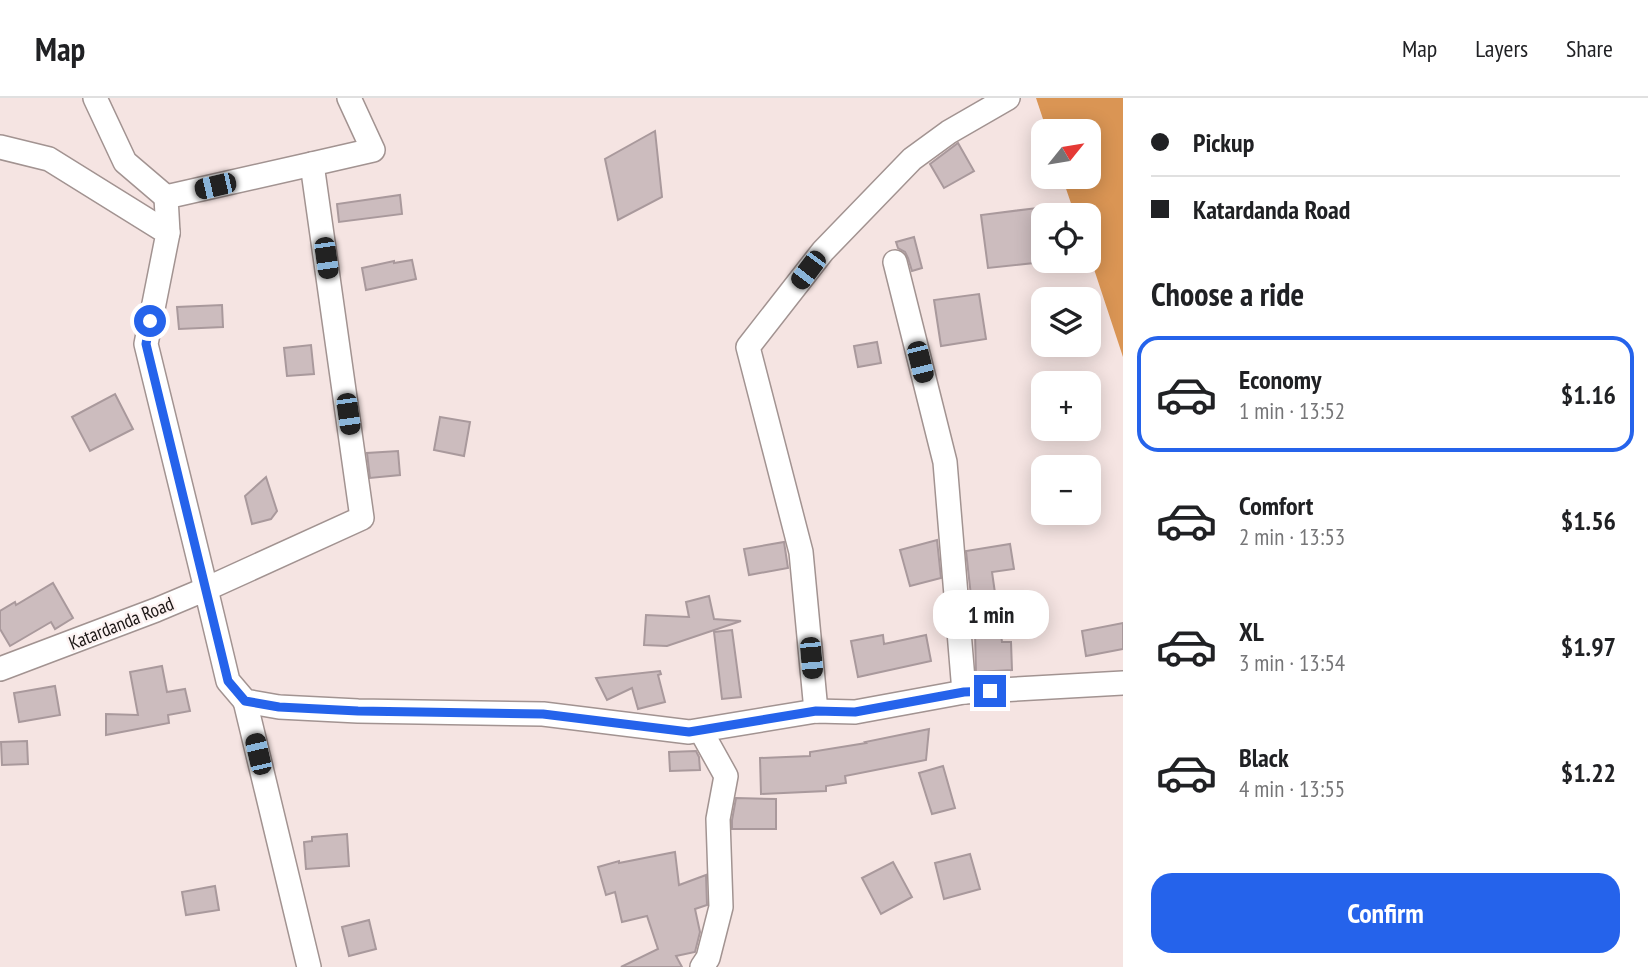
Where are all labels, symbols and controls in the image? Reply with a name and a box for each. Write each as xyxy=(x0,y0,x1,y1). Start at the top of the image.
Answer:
text: Map xyxy=(35,27,85,70)
text: Map xyxy=(1402,33,1437,64)
text: Layers xyxy=(1475,33,1528,64)
text: Share xyxy=(1566,33,1613,64)
north arrow xyxy=(1031,119,1101,189)
map controls xyxy=(1031,119,1101,525)
text: Pickup xyxy=(1193,126,1254,159)
car xyxy=(193,171,238,201)
text: Katardanda Road xyxy=(1193,193,1350,226)
button: locate xyxy=(1031,203,1101,273)
car xyxy=(313,236,340,280)
car xyxy=(787,247,830,293)
text: Choose a ride xyxy=(1151,273,1304,315)
button: layers xyxy=(1031,287,1101,357)
route start xyxy=(134,305,166,337)
car xyxy=(905,339,936,385)
icon: car xyxy=(1155,363,1218,426)
text: Economy xyxy=(1239,363,1321,396)
button: + xyxy=(1031,371,1101,441)
text: $1.16 xyxy=(1561,378,1616,411)
car xyxy=(335,392,362,436)
text: 1 min · 13:52 xyxy=(1239,396,1345,425)
button: − xyxy=(1031,455,1101,525)
icon: car xyxy=(1155,489,1218,552)
text: Comfort xyxy=(1239,489,1313,522)
text: $1.56 xyxy=(1561,504,1616,537)
text: 2 min · 13:53 xyxy=(1239,522,1345,551)
callout: 1 min xyxy=(932,589,1048,638)
street label: Katardanda Road xyxy=(65,591,177,655)
text: 1 min xyxy=(968,600,1014,629)
icon: car xyxy=(1155,615,1218,678)
text: XL xyxy=(1239,615,1264,648)
text: $1.97 xyxy=(1561,630,1616,663)
car xyxy=(799,636,824,680)
text: 3 min · 13:54 xyxy=(1239,648,1345,677)
route end xyxy=(974,675,1006,707)
car xyxy=(244,731,273,777)
icon: car xyxy=(1155,741,1218,804)
text: Black xyxy=(1239,741,1289,774)
text: $1.22 xyxy=(1561,756,1616,789)
text: 4 min · 13:55 xyxy=(1239,774,1345,803)
button: Confirm xyxy=(1151,873,1620,953)

